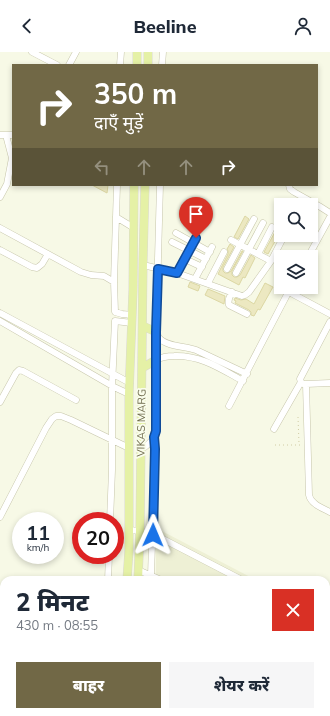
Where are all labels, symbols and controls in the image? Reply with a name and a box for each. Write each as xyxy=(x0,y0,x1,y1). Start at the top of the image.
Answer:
icon: back xyxy=(16,15,38,37)
text: Beeline xyxy=(133,15,197,38)
icon: person xyxy=(292,15,314,37)
text: 350 m xyxy=(94,76,177,111)
icon: right xyxy=(28,80,80,132)
text: दाएँ मुड़ें xyxy=(94,111,143,134)
icon: left xyxy=(91,156,113,178)
icon: ahead xyxy=(133,156,155,178)
icon: ahead xyxy=(175,156,197,178)
icon: right xyxy=(217,156,239,178)
pin xyxy=(179,197,213,238)
map controls xyxy=(274,198,318,294)
button: search xyxy=(274,198,318,242)
icon: arrive xyxy=(185,203,207,225)
button: layers xyxy=(274,250,318,294)
street label: VIKAS MARG xyxy=(133,389,149,457)
speed limit sign: 20 xyxy=(72,512,124,564)
position arrow xyxy=(132,514,174,556)
text: 11 xyxy=(26,520,50,545)
text: km/h xyxy=(27,541,49,554)
text: 2 मिनट xyxy=(16,587,89,617)
button: close xyxy=(272,589,314,631)
text: 430 m · 08:55 xyxy=(16,617,98,633)
button: बाहर xyxy=(16,662,161,708)
button: शेयर करें xyxy=(169,662,314,708)

